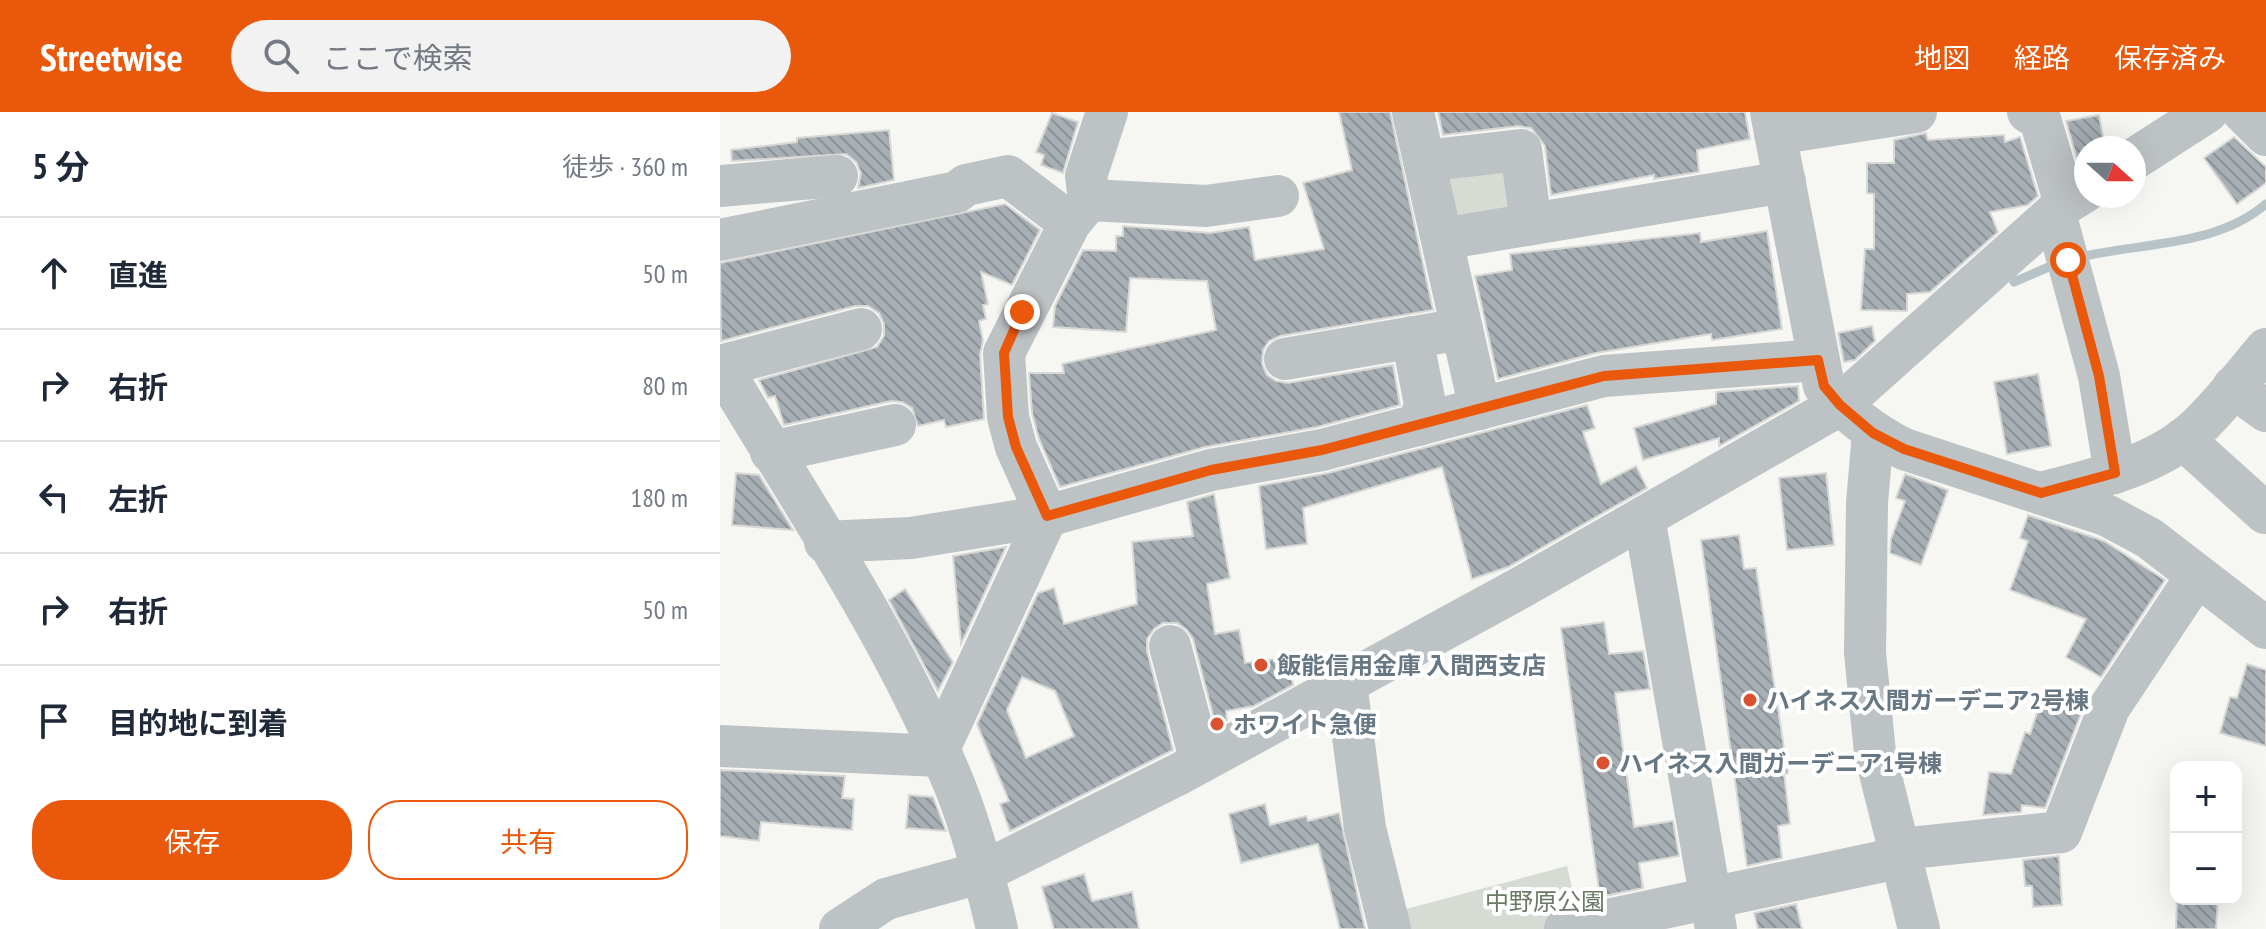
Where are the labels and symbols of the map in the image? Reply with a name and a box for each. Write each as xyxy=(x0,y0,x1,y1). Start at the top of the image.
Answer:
north arrow xyxy=(2074,136,2146,208)
route start xyxy=(2050,242,2086,278)
route end xyxy=(1004,294,1040,330)
place label: 飯能信用金庫 入間西支店 xyxy=(1277,650,1546,681)
marker: 飯能信用金庫 入間西支店 xyxy=(1252,656,1270,674)
place label: ハイネス入間ガーデニア2号棟 xyxy=(1766,685,2089,716)
marker: ハイネス入間ガーデニア2号棟 xyxy=(1741,691,1759,709)
place label: ホワイト急便 xyxy=(1233,709,1377,740)
marker: ホワイト急便 xyxy=(1208,715,1226,733)
place label: ハイネス入間ガーデニア1号棟 xyxy=(1619,748,1942,779)
marker: ハイネス入間ガーデニア1号棟 xyxy=(1594,754,1612,772)
park label: 中野原公園 xyxy=(1485,886,1605,917)

